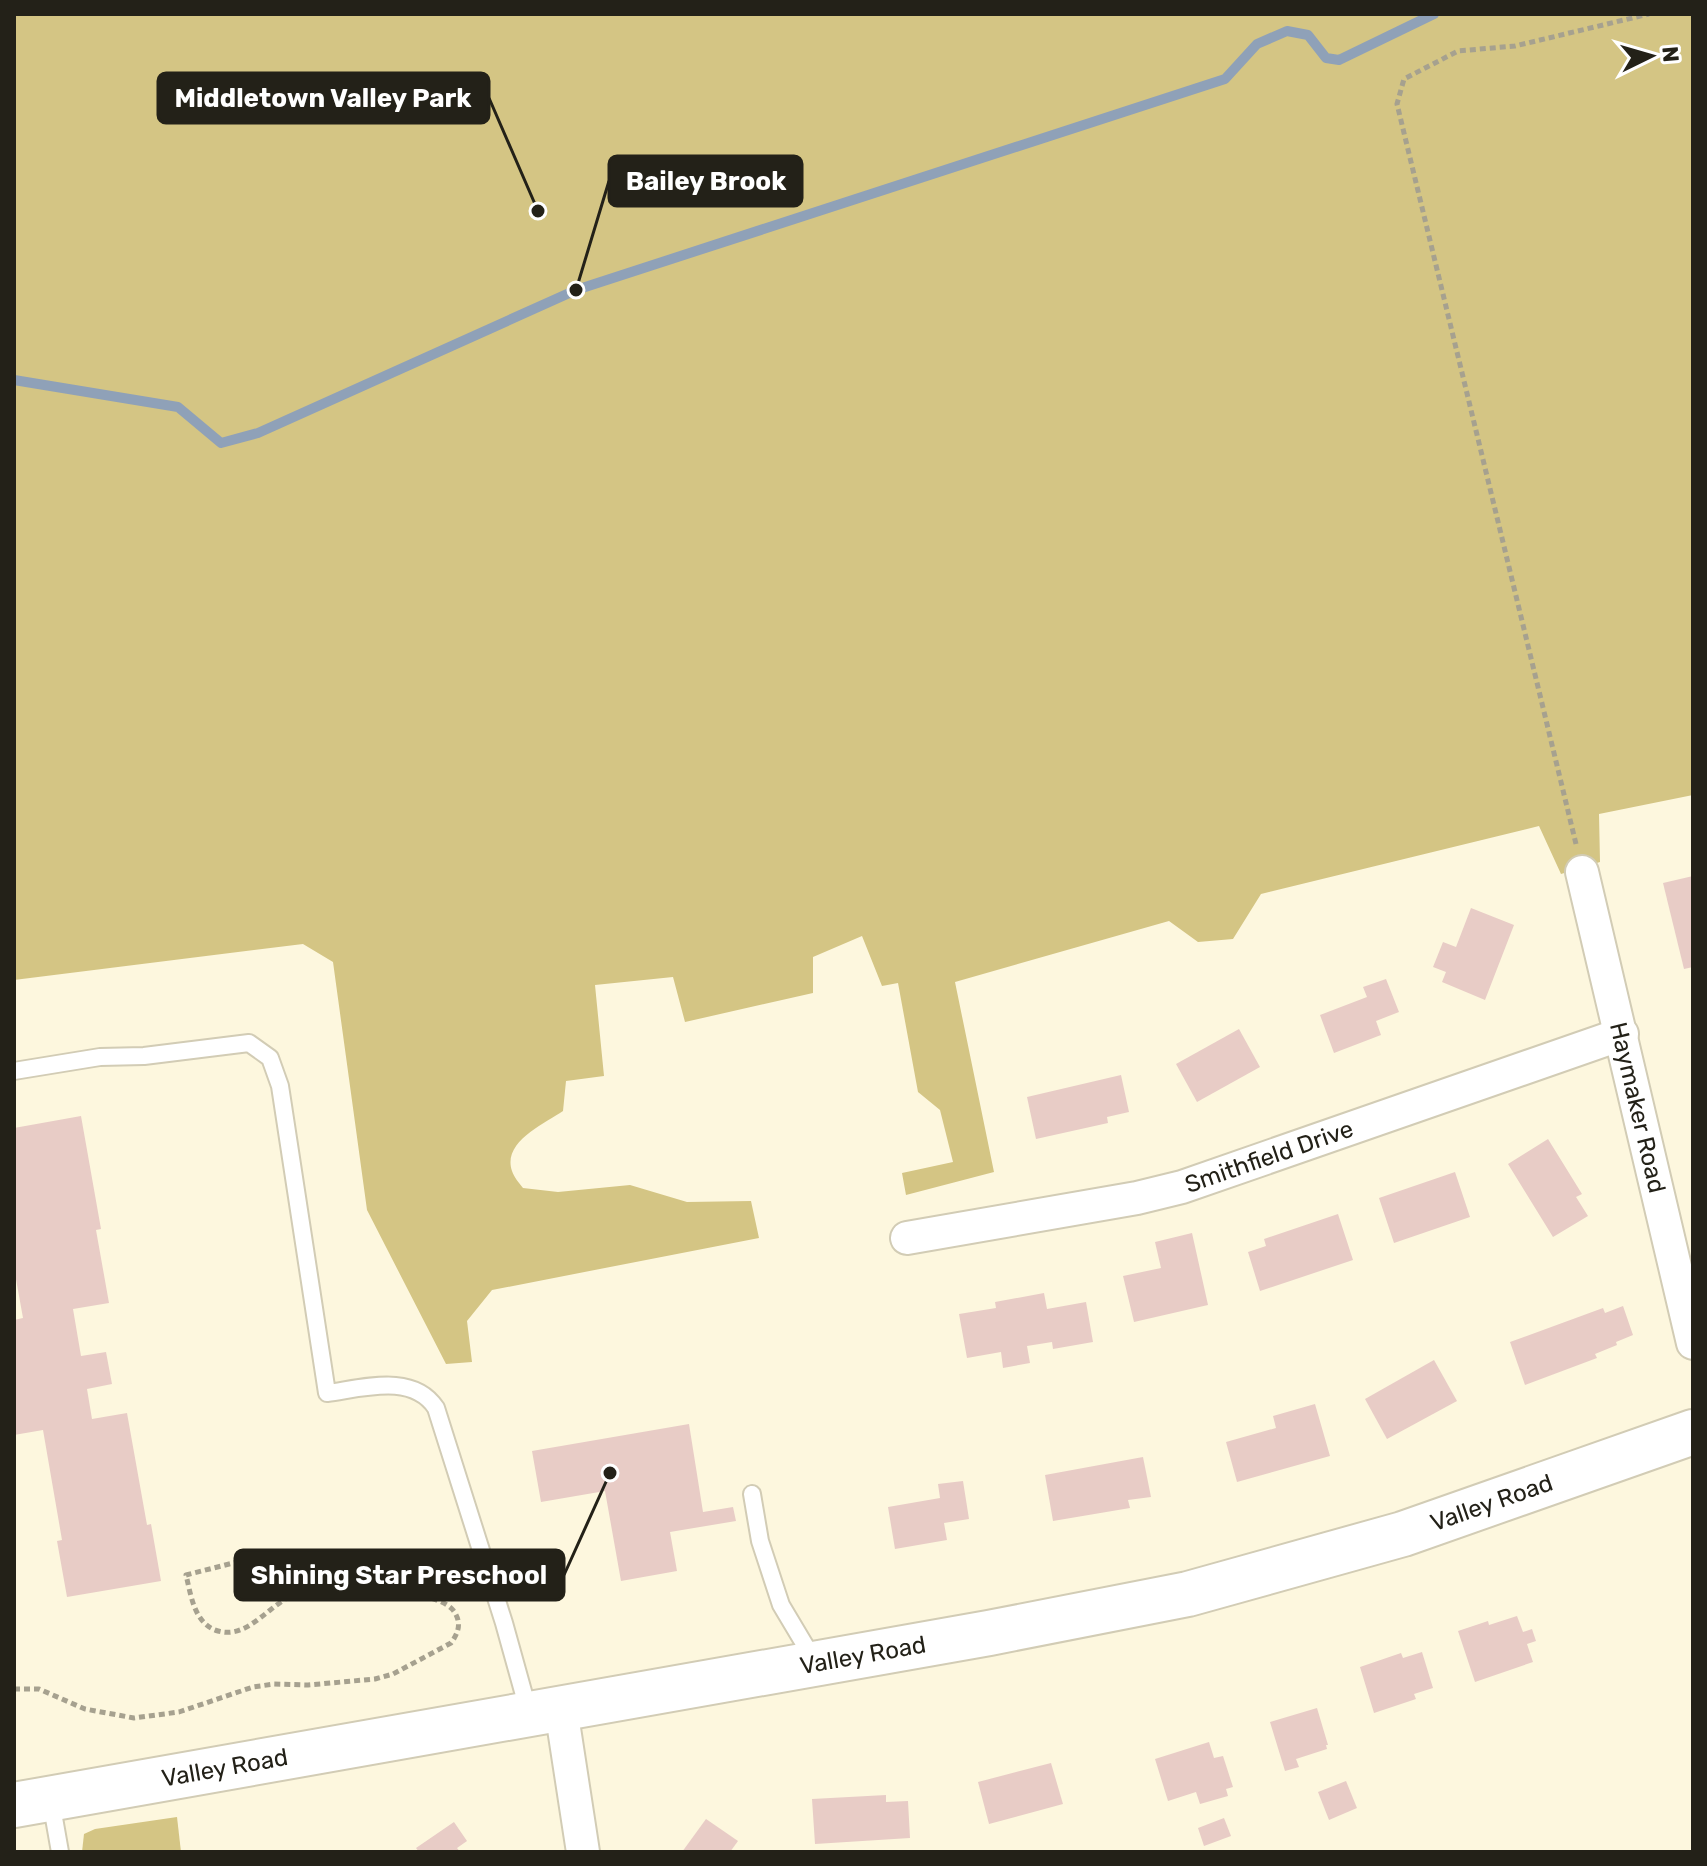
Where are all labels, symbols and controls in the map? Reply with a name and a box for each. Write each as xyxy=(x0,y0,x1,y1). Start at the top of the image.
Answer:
north arrow xyxy=(1611,16,1691,96)
text: N xyxy=(1656,45,1685,63)
callout: Middletown Valley Park xyxy=(158,73,489,123)
text: Middletown Valley Park xyxy=(174,83,472,114)
callout: Bailey Brook xyxy=(609,156,802,206)
text: Bailey Brook xyxy=(626,166,787,197)
street label: Haymaker Road xyxy=(1604,1019,1671,1196)
street label: Smithfield Drive xyxy=(1181,1115,1357,1199)
street label: Valley Road xyxy=(1427,1468,1557,1537)
callout: Shining Star Preschool xyxy=(235,1550,564,1600)
text: Shining Star Preschool xyxy=(251,1560,547,1591)
street label: Valley Road xyxy=(798,1630,928,1680)
street label: Valley Road xyxy=(159,1743,290,1793)

